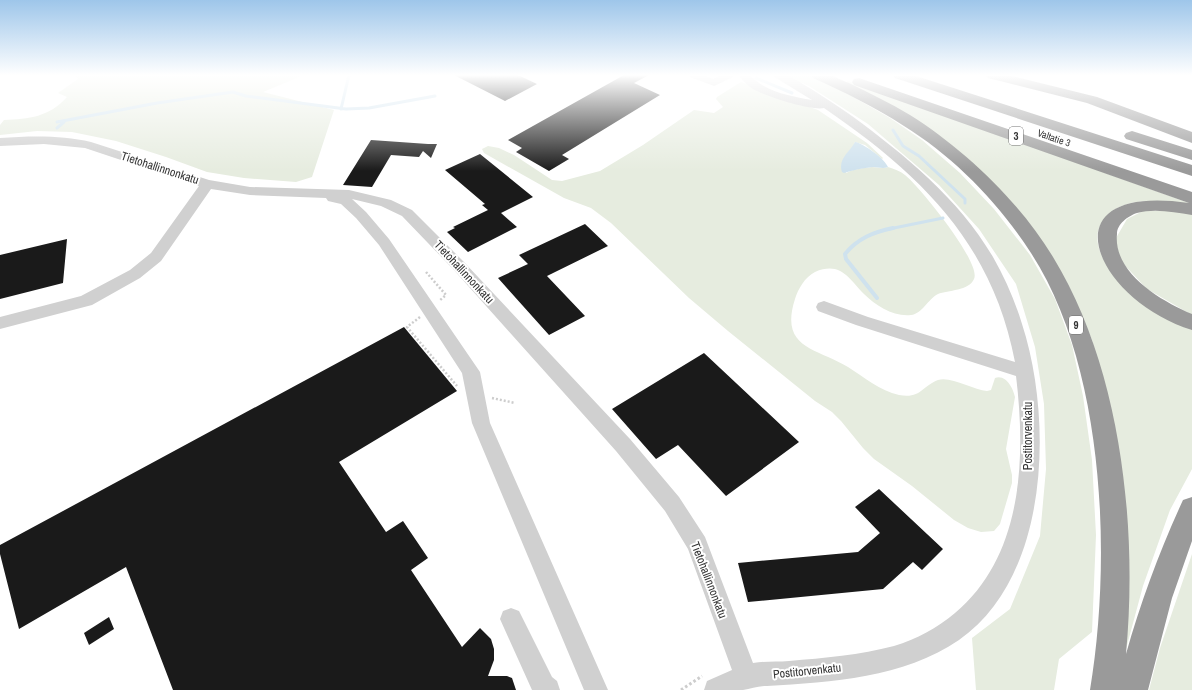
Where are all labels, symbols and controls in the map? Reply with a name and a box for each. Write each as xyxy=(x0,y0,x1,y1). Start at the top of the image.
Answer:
street label: Valtatie 3 xyxy=(1036,126,1073,150)
road number: 3 xyxy=(1009,127,1023,145)
street label: Tietohallinnonkatu xyxy=(119,148,201,188)
street label: Tietohallinnonkatu xyxy=(431,237,497,307)
road number: 9 xyxy=(1069,316,1083,334)
street label: Postitorvenkatu xyxy=(1020,402,1036,470)
street label: Tietohallinnonkatu xyxy=(687,539,731,621)
street label: Postitorvenkatu xyxy=(772,659,842,683)

